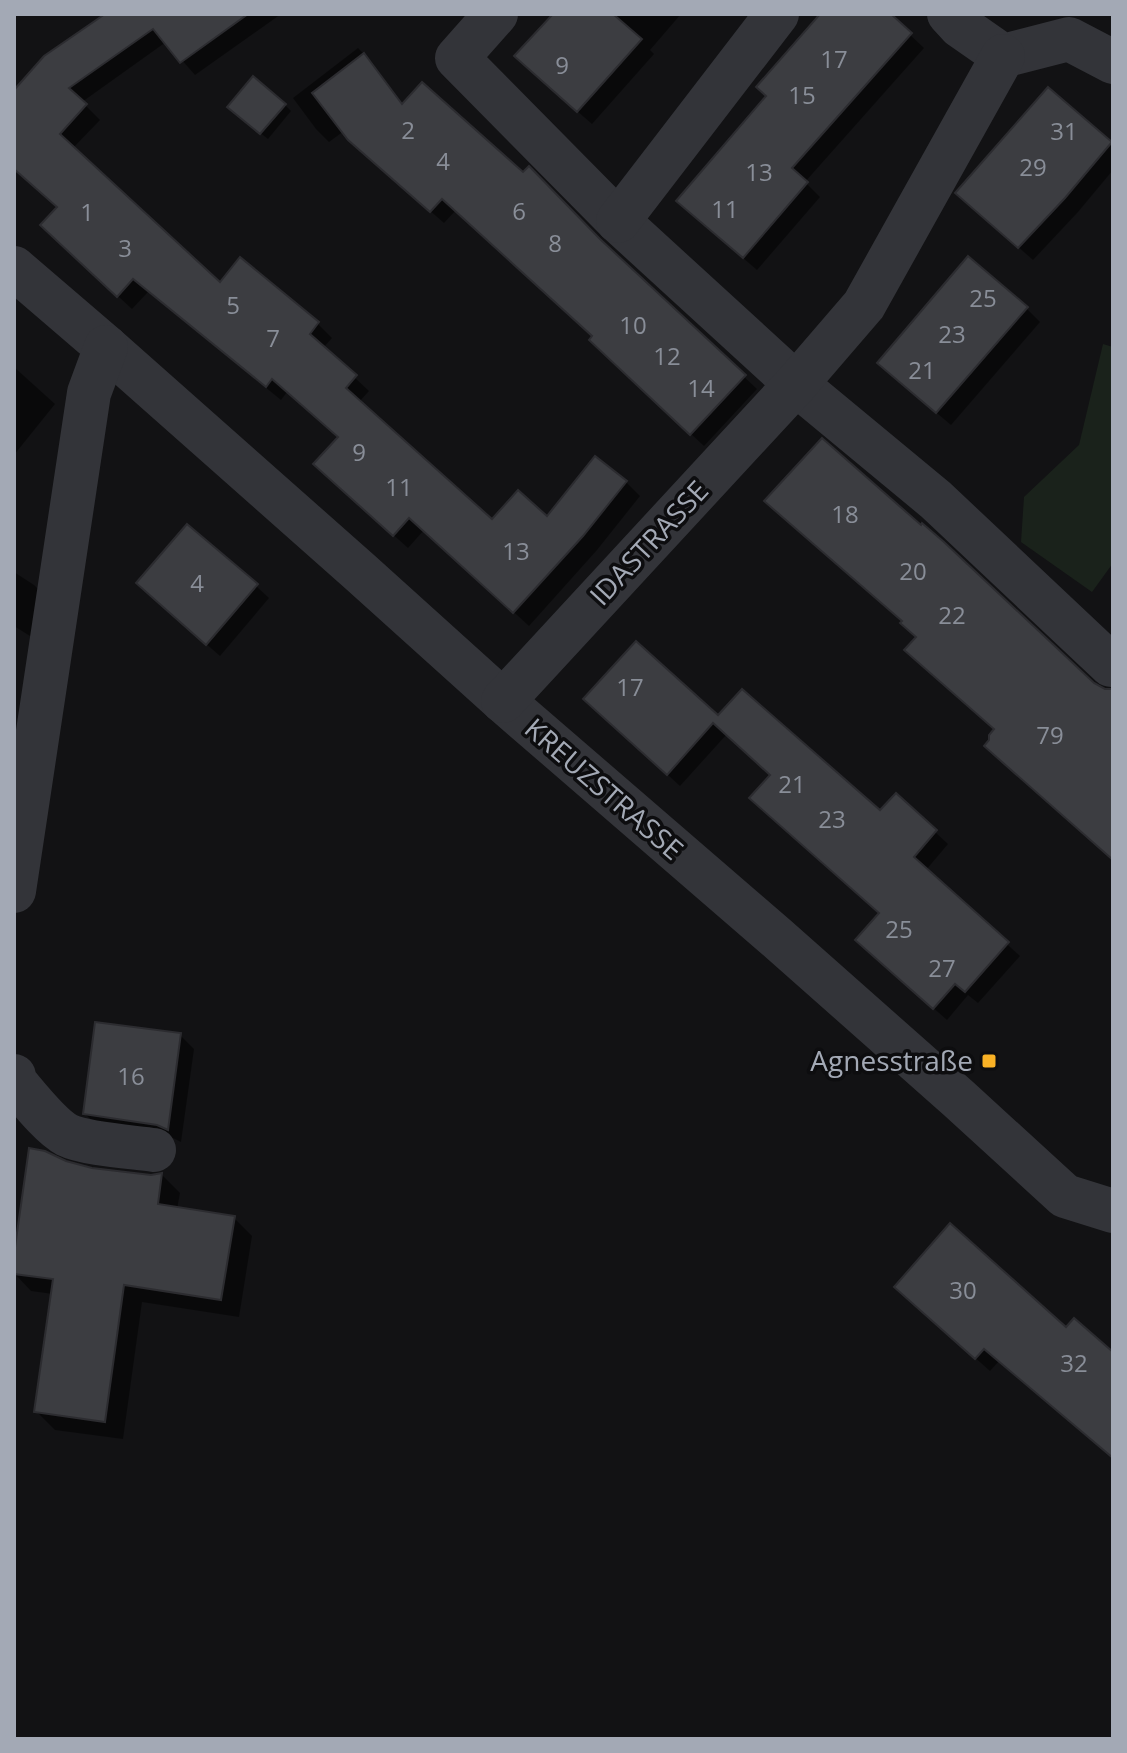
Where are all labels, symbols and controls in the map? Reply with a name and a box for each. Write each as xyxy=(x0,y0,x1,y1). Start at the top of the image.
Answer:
house number: 17 xyxy=(820,42,848,75)
house number: 9 xyxy=(555,48,569,81)
house number: 15 xyxy=(788,78,816,111)
house number: 2 xyxy=(401,113,415,146)
house number: 31 xyxy=(1050,114,1078,147)
house number: 4 xyxy=(436,144,450,177)
house number: 29 xyxy=(1019,150,1047,183)
house number: 13 xyxy=(745,155,773,188)
house number: 11 xyxy=(711,192,739,225)
house number: 6 xyxy=(512,194,526,227)
house number: 1 xyxy=(80,195,94,228)
house number: 8 xyxy=(548,226,562,259)
house number: 3 xyxy=(118,231,132,264)
house number: 25 xyxy=(969,281,997,314)
house number: 5 xyxy=(226,288,240,321)
house number: 10 xyxy=(619,308,647,341)
house number: 23 xyxy=(938,317,966,350)
house number: 7 xyxy=(266,321,280,354)
house number: 12 xyxy=(653,339,681,372)
house number: 21 xyxy=(908,353,936,386)
house number: 14 xyxy=(687,371,715,404)
house number: 9 xyxy=(352,435,366,468)
house number: 11 xyxy=(385,470,413,503)
street label: IDASTRASSE xyxy=(581,472,716,613)
house number: 18 xyxy=(831,497,859,530)
house number: 13 xyxy=(502,534,530,567)
house number: 20 xyxy=(899,554,927,587)
house number: 4 xyxy=(190,566,204,599)
house number: 22 xyxy=(938,598,966,631)
house number: 17 xyxy=(616,670,644,703)
street label: KREUZSTRASSE xyxy=(517,709,692,868)
house number: 79 xyxy=(1036,718,1064,751)
house number: 21 xyxy=(778,767,806,800)
house number: 23 xyxy=(818,802,846,835)
house number: 25 xyxy=(885,912,913,945)
house number: 27 xyxy=(928,951,956,984)
place label: Agnesstraße xyxy=(810,1041,973,1079)
marker: Agnesstraße xyxy=(980,1052,998,1070)
house number: 16 xyxy=(117,1059,145,1092)
house number: 30 xyxy=(949,1273,977,1306)
house number: 32 xyxy=(1060,1346,1088,1379)

